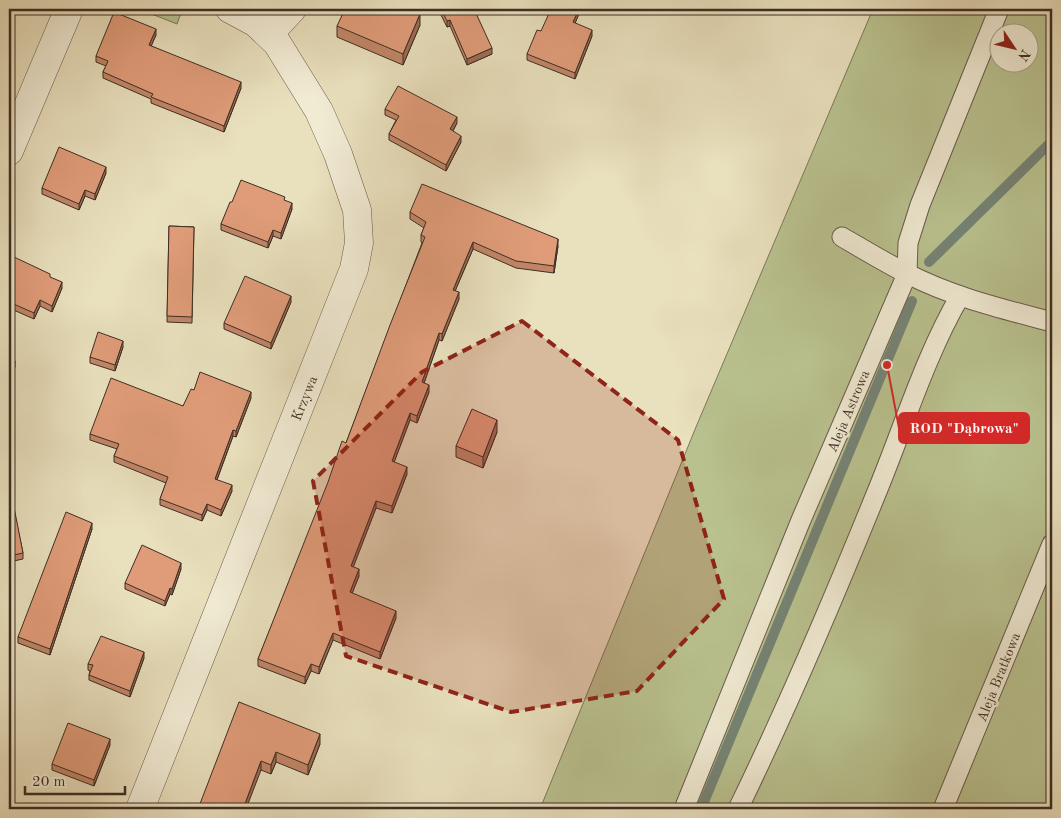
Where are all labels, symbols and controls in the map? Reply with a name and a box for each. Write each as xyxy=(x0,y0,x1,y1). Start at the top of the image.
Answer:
north arrow xyxy=(988,22,1038,72)
text: N xyxy=(1015,46,1033,64)
street label: Aleja Astrowa xyxy=(825,368,873,454)
street label: Krzywa xyxy=(290,374,320,423)
callout: ROD "Dąbrowa" xyxy=(899,413,1029,443)
text: ROD "Dąbrowa" xyxy=(909,422,1019,437)
street label: Aleja Bratkowa xyxy=(975,631,1023,724)
scale bar xyxy=(25,763,125,795)
text: 20 m xyxy=(32,775,66,790)

